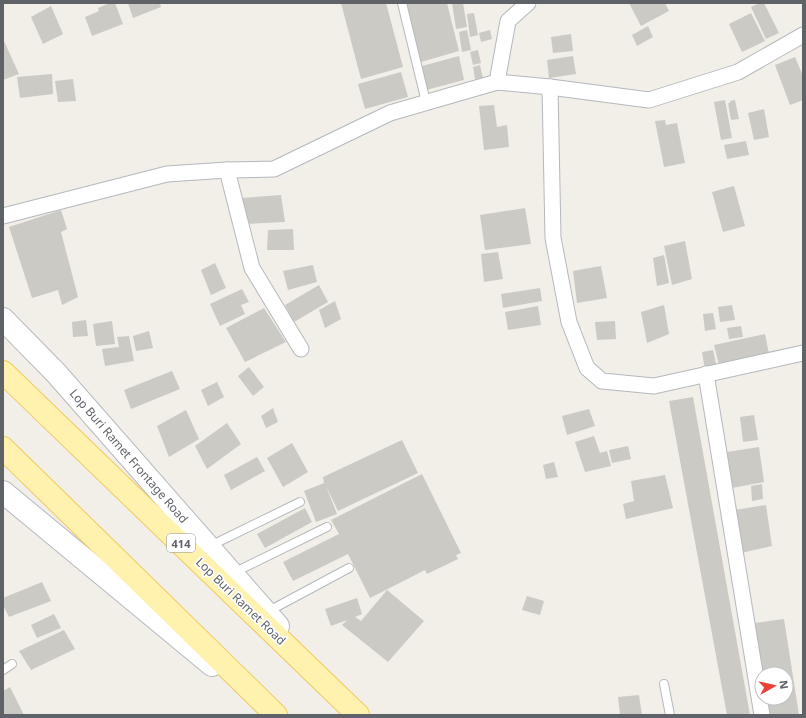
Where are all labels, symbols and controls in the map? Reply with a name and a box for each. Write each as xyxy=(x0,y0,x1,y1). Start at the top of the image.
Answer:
street label: Lop Buri Ramet Frontage Road xyxy=(66,385,192,527)
road number: 414 xyxy=(167,534,195,552)
street label: Lop Buri Ramet Road xyxy=(192,554,290,648)
north arrow xyxy=(754,666,794,706)
text: N xyxy=(776,679,792,690)

